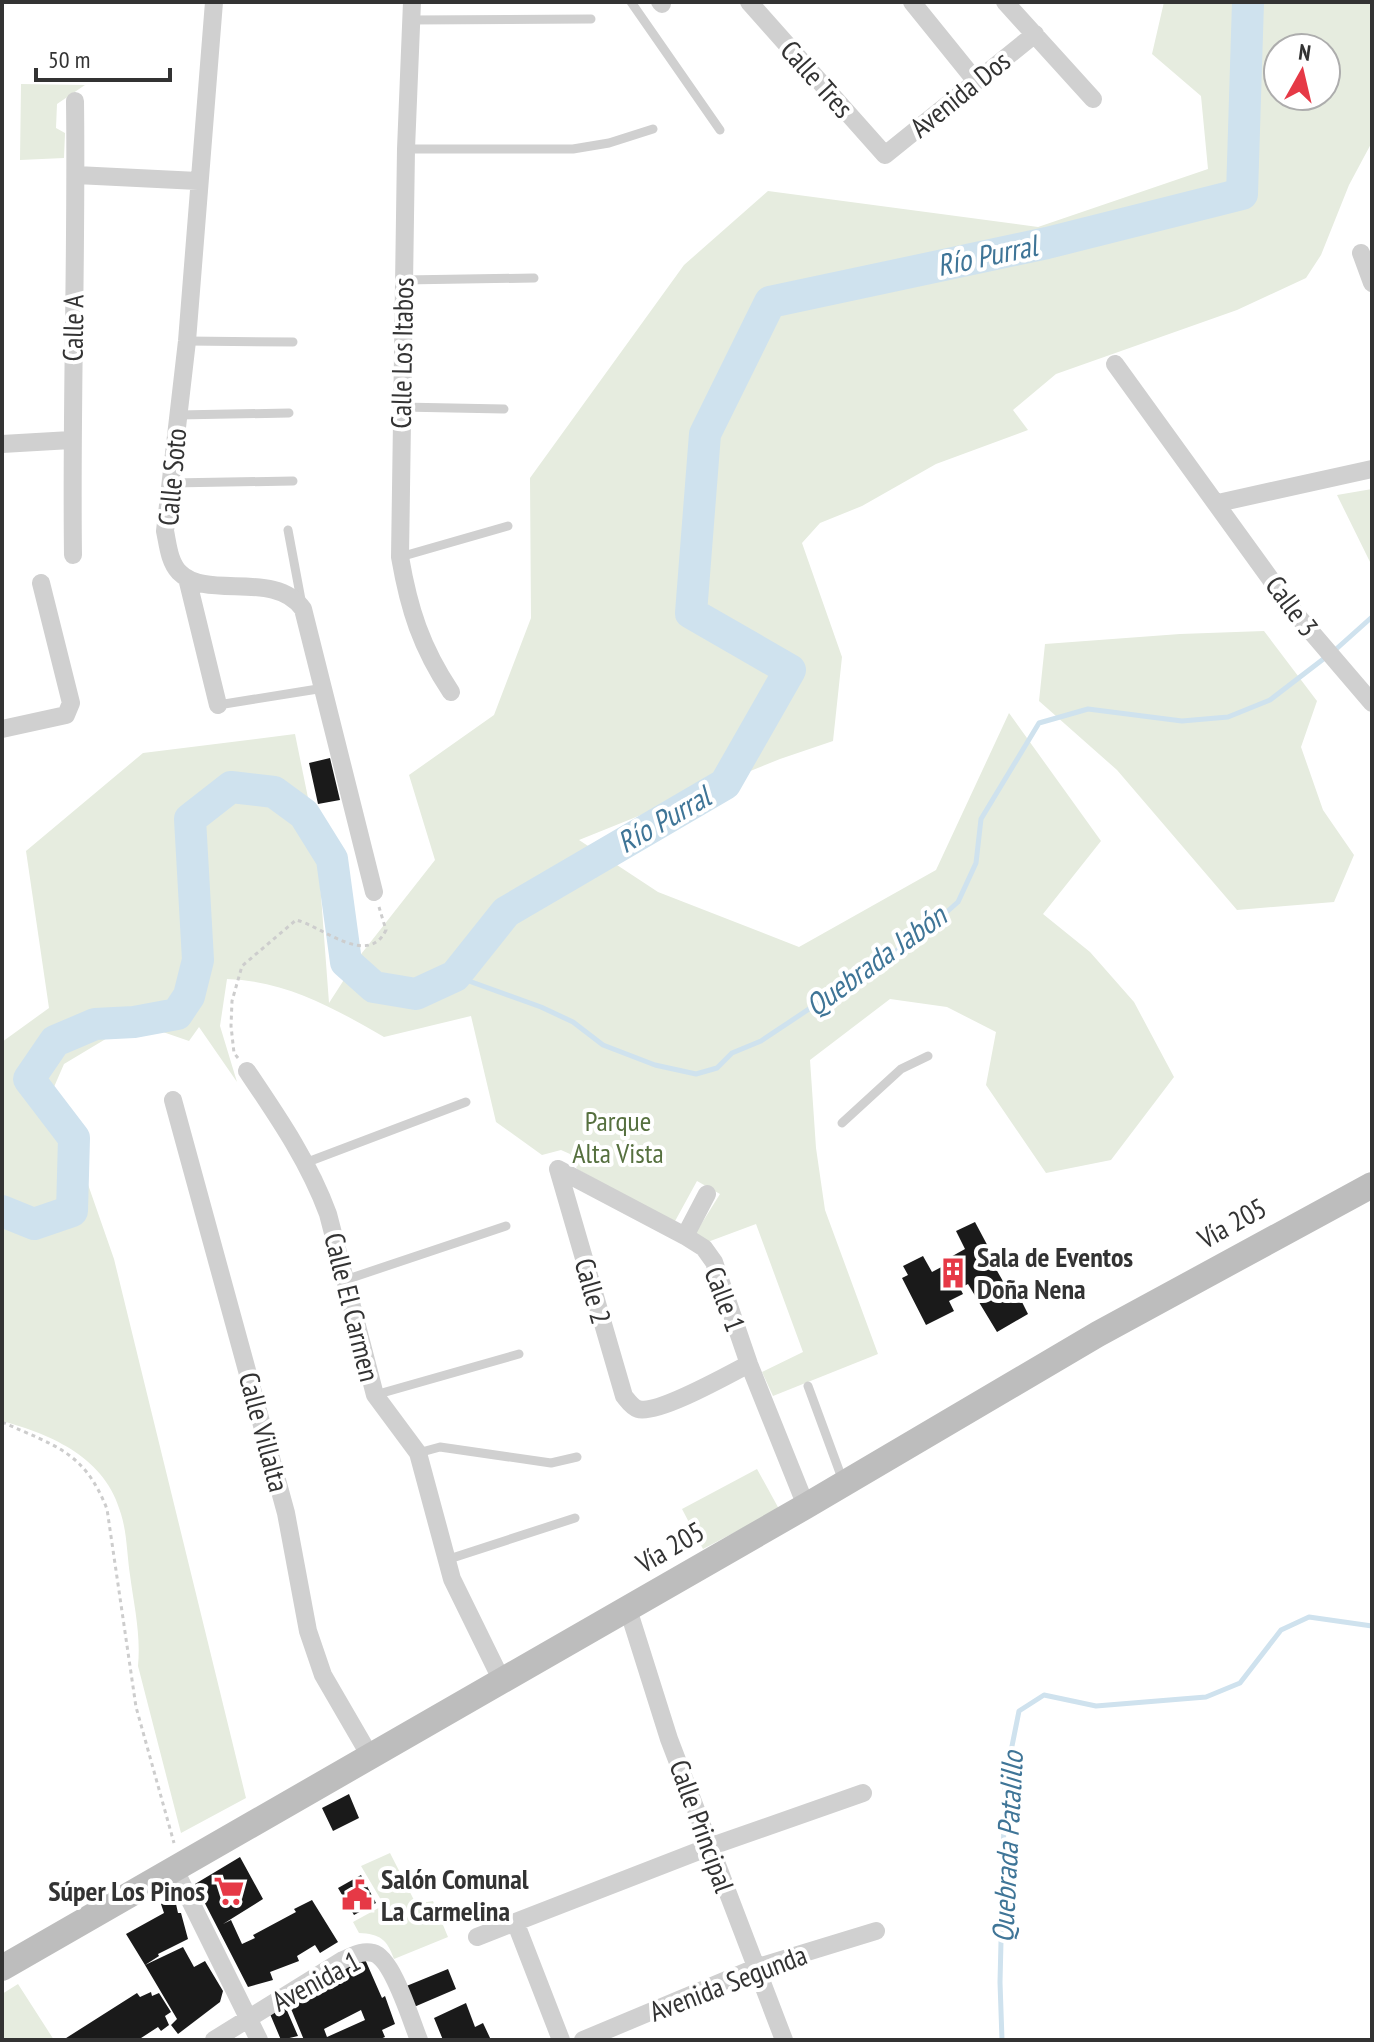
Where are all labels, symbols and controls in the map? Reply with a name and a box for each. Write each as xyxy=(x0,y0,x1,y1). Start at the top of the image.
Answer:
scale bar xyxy=(36,32,170,82)
street label: Calle Tres xyxy=(773,32,862,125)
north arrow xyxy=(1262,32,1342,112)
text: N xyxy=(1297,38,1313,67)
street label: Avenida Dos xyxy=(902,42,1017,145)
text: 50 m xyxy=(48,44,90,75)
water label: Río Purral xyxy=(933,224,1043,284)
street label: Calle Los Itabos xyxy=(382,277,421,429)
street label: Calle A xyxy=(53,294,92,362)
street label: Calle Soto xyxy=(149,427,194,527)
street label: Calle 3 xyxy=(1258,568,1327,644)
water label: Río Purral xyxy=(610,775,720,861)
water label: Quebrada Jabón xyxy=(797,894,955,1024)
park label: Parque Alta Vista xyxy=(572,1102,664,1171)
street label: Vía 205 xyxy=(1190,1189,1273,1257)
street label: Calle El Carmen xyxy=(316,1229,389,1385)
place label: Sala de Eventos Doña Nena xyxy=(977,1238,1133,1307)
street label: Calle 2 xyxy=(566,1254,620,1328)
building icon: Sala de Eventos Doña Nena xyxy=(936,1256,970,1290)
street label: Calle 1 xyxy=(696,1261,755,1337)
street label: Calle Villalta xyxy=(231,1368,298,1496)
street label: Vía 205 xyxy=(628,1512,711,1581)
water label: Quebrada Patalillo xyxy=(982,1748,1031,1944)
street label: Calle Principal xyxy=(661,1755,744,1897)
place label: Salón Comunal La Carmelina xyxy=(381,1860,529,1929)
place label: Súper Los Pinos xyxy=(48,1872,205,1909)
supermarket icon: Súper Los Pinos xyxy=(212,1874,246,1908)
public building icon: Salón Comunal La Carmelina xyxy=(340,1878,374,1912)
street label: Avenida Segunda xyxy=(644,1936,812,2029)
street label: Avenida 1 xyxy=(265,1942,366,2019)

